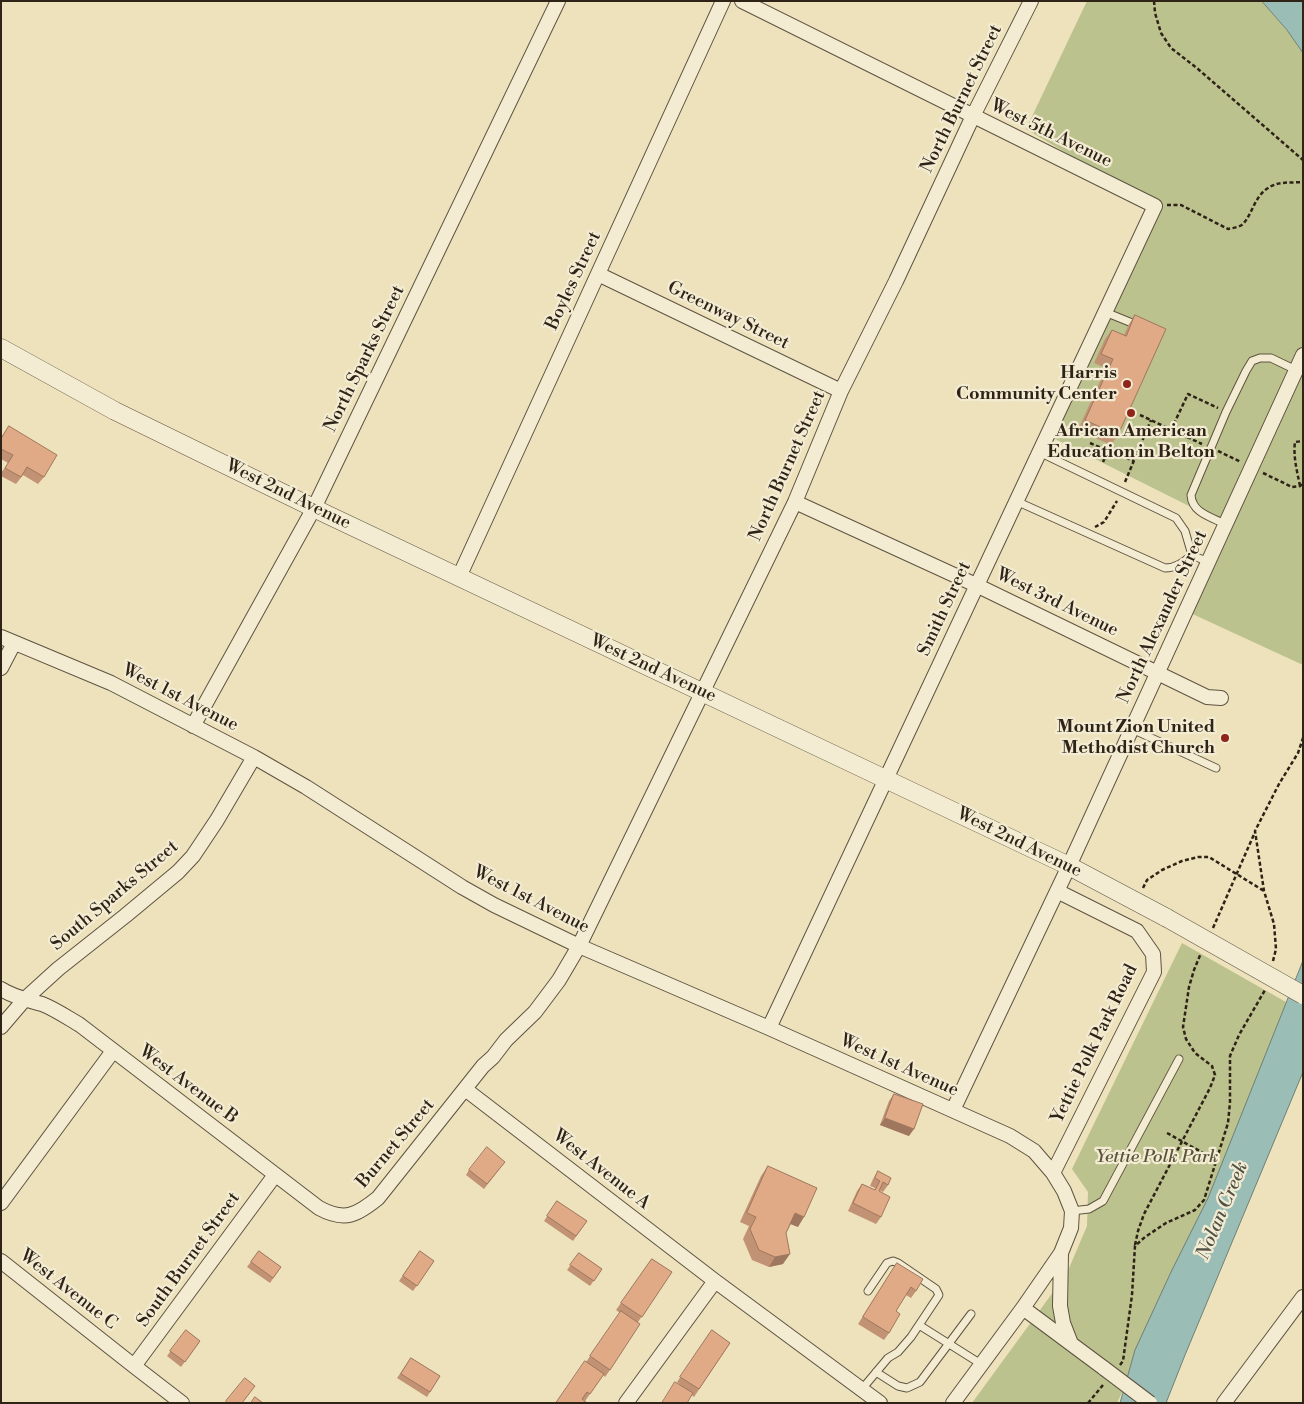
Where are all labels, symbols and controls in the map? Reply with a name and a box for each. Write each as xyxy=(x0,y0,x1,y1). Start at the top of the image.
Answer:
street label: North Burnet Street xyxy=(917,21,1007,177)
street label: West 5th Avenue xyxy=(987,95,1115,173)
street label: Boyles Street xyxy=(542,228,606,334)
street label: Greenway Street xyxy=(664,277,792,355)
street label: North Sparks Street xyxy=(320,282,410,436)
place label: Harris Community Center xyxy=(956,363,1117,406)
marker: Harris Community Center xyxy=(1121,378,1133,390)
street label: North Burnet Street xyxy=(745,387,831,545)
marker: African American Education in Belton xyxy=(1125,407,1137,419)
place label: African American Education in Belton xyxy=(1047,421,1215,464)
street label: West 2nd Avenue xyxy=(222,455,354,535)
street label: North Alexander Street xyxy=(1113,527,1213,707)
street label: Smith Street xyxy=(914,558,976,660)
street label: West 3rd Avenue xyxy=(992,564,1122,642)
street label: West 2nd Avenue xyxy=(587,630,719,708)
street label: West 1st Avenue xyxy=(118,659,242,737)
place label: Mount Zion United Methodist Church xyxy=(1057,717,1215,760)
marker: Mount Zion United Methodist Church xyxy=(1219,732,1231,744)
street label: West 2nd Avenue xyxy=(953,803,1085,883)
street label: South Sparks Street xyxy=(47,836,183,956)
street label: West 1st Avenue xyxy=(469,861,593,939)
street label: Yettie Polk Park Road xyxy=(1047,961,1143,1127)
street label: West 1st Avenue xyxy=(836,1030,962,1102)
street label: West Avenue B xyxy=(134,1041,242,1129)
street label: Burnet Street xyxy=(352,1095,440,1193)
street label: West Avenue A xyxy=(548,1125,654,1215)
park label: Yettie Polk Park xyxy=(1096,1147,1218,1169)
water label: Nolan Creek xyxy=(1192,1159,1254,1263)
street label: South Burnet Street xyxy=(133,1188,245,1332)
street label: West Avenue C xyxy=(15,1245,121,1335)

